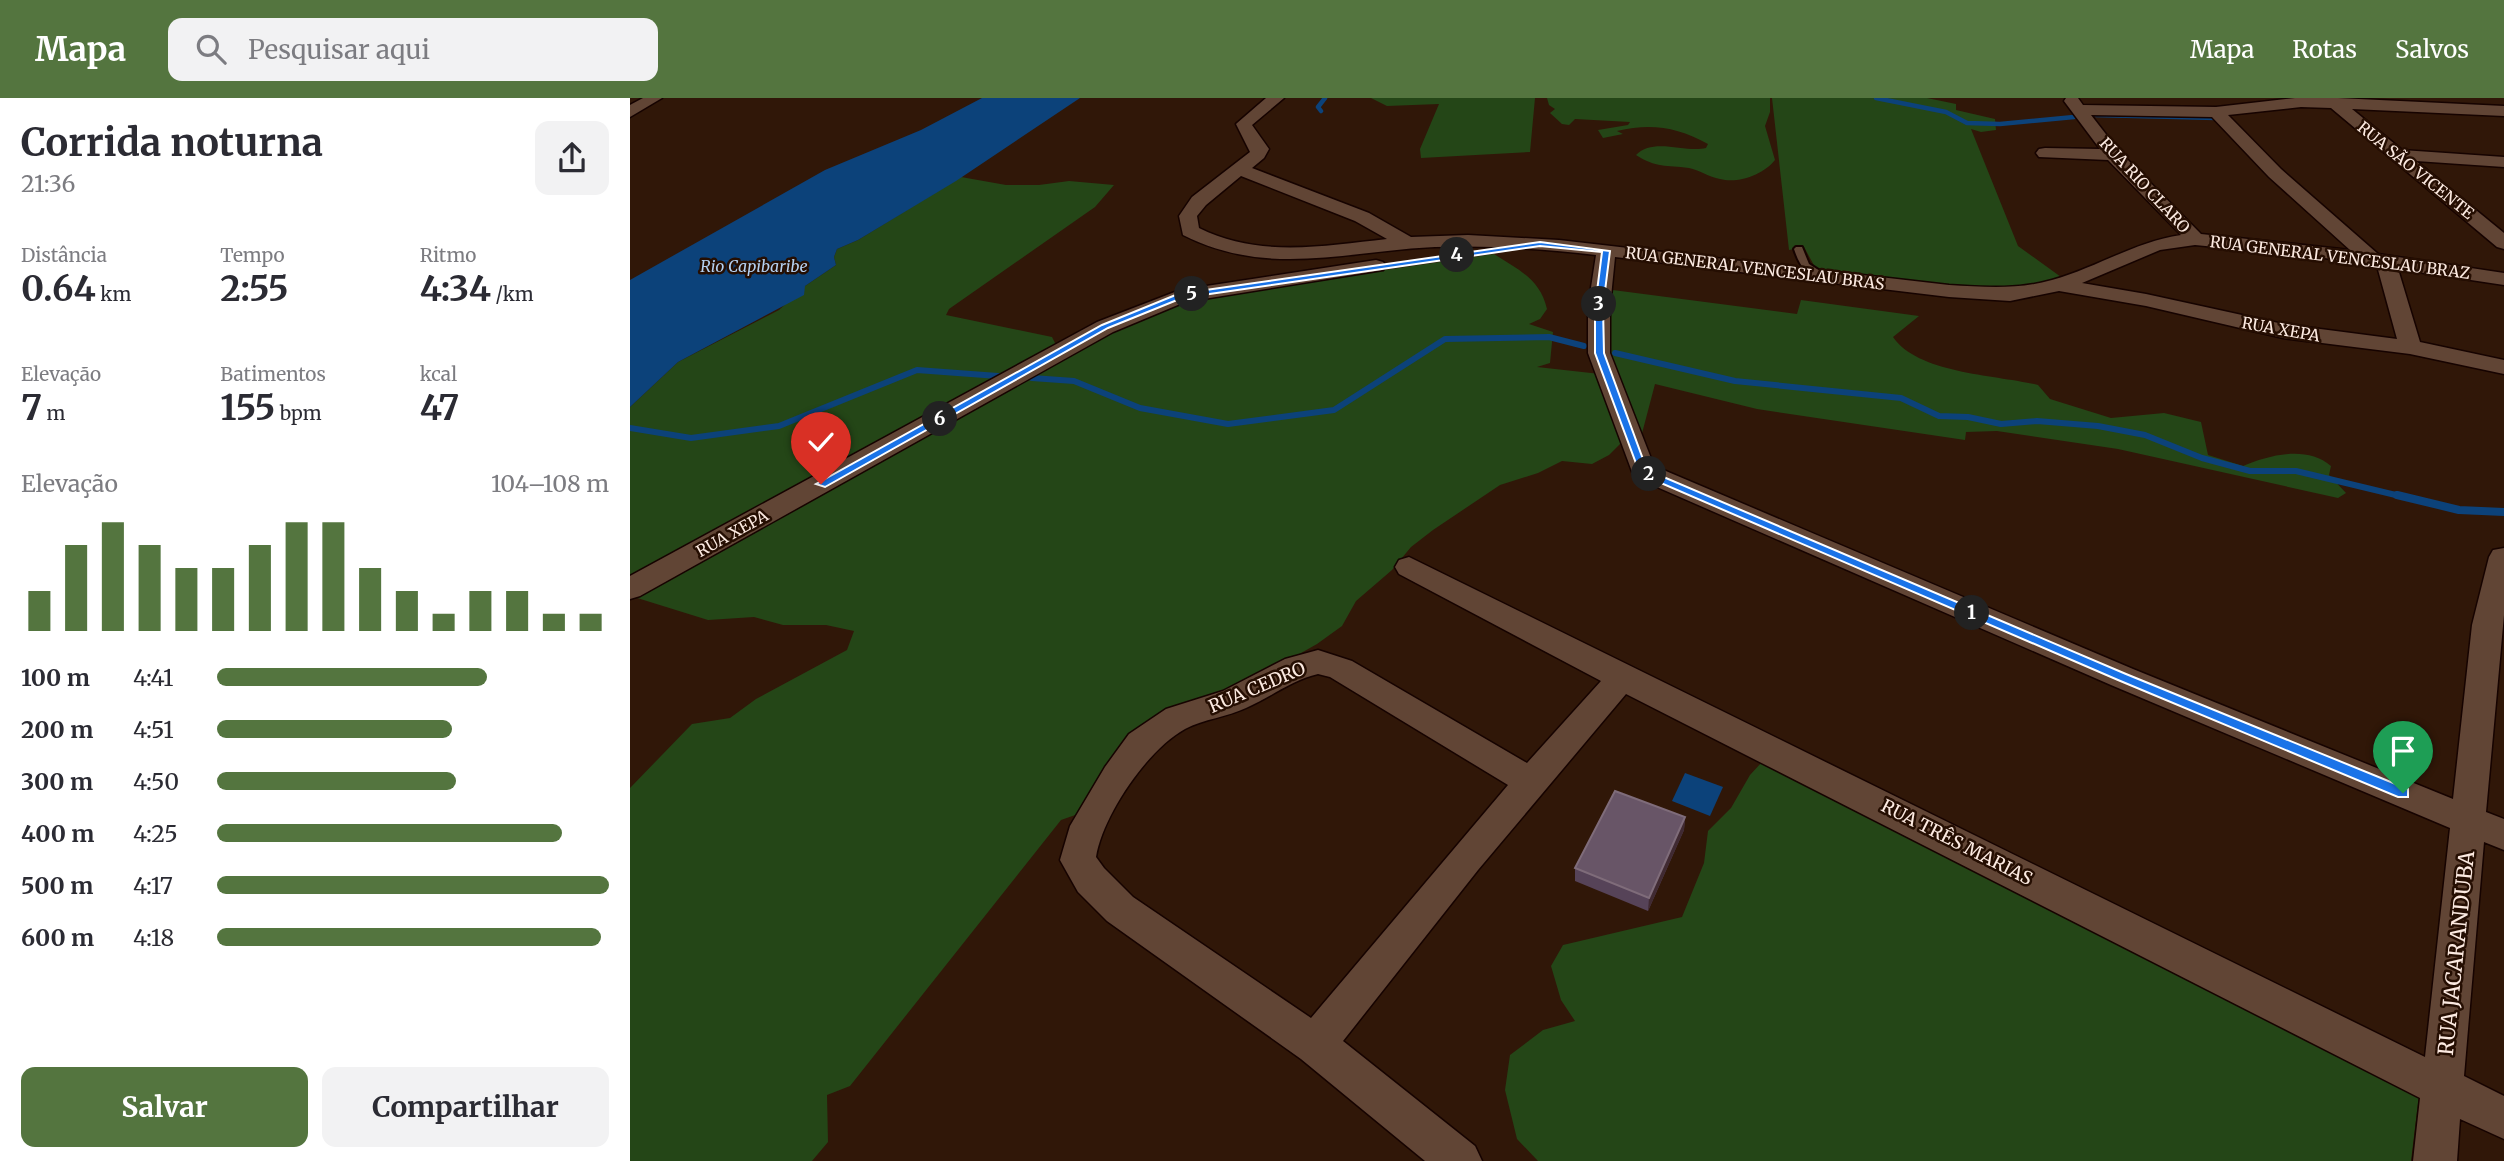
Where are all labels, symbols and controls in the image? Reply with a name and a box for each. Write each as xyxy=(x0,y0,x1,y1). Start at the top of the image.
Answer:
search box xyxy=(168,18,658,81)
text: Mapa xyxy=(35,29,126,70)
icon: search xyxy=(192,30,230,68)
text: Pesquisar aqui xyxy=(248,33,430,66)
text: Mapa xyxy=(2190,34,2254,65)
text: Rotas xyxy=(2292,34,2357,65)
text: Salvos xyxy=(2395,34,2469,65)
street label: RUA SÃO VICENTE xyxy=(2354,117,2479,224)
text: Corrida noturna xyxy=(21,119,323,166)
button: share xyxy=(535,121,609,195)
street label: RUA RIO CLARO xyxy=(2096,133,2195,237)
text: 21:36 xyxy=(21,169,75,198)
street label: RUA GENERAL VENCESLAU BRAZ xyxy=(2209,231,2471,283)
pin: 4 xyxy=(1440,238,1474,272)
text: 4 xyxy=(1450,242,1463,266)
street label: RUA GENERAL VENCESLAU BRAS xyxy=(1624,242,1886,294)
text: Distância xyxy=(21,243,107,267)
text: Tempo xyxy=(220,243,285,267)
text: Ritmo xyxy=(420,243,476,267)
water label: Rio Capibaribe xyxy=(700,256,808,276)
text: 0.64 xyxy=(21,267,96,311)
text: 2:55 xyxy=(220,267,289,311)
text: 4:34 xyxy=(420,267,491,311)
pin: 5 xyxy=(1174,276,1210,312)
text: 5 xyxy=(1186,281,1197,305)
text: km xyxy=(96,282,131,306)
text: /km xyxy=(491,282,534,306)
pin: 3 xyxy=(1581,286,1616,322)
text: 3 xyxy=(1593,291,1604,315)
street label: RUA XEPA xyxy=(2240,312,2322,346)
text: Elevação xyxy=(21,362,101,386)
text: Batimentos xyxy=(220,362,326,386)
text: kcal xyxy=(420,362,457,386)
text: 7 xyxy=(21,386,42,430)
text: 155 xyxy=(220,386,275,430)
text: 47 xyxy=(420,386,459,430)
text: m xyxy=(42,401,65,425)
text: bpm xyxy=(275,401,322,425)
pin: 6 xyxy=(922,402,958,436)
text: 6 xyxy=(934,406,945,430)
pin xyxy=(791,412,851,484)
icon: check xyxy=(802,423,840,461)
pin: 2 xyxy=(1632,456,1666,492)
text: 2 xyxy=(1643,461,1654,485)
text: Elevação xyxy=(21,469,118,498)
text: 104–108 m xyxy=(491,469,609,498)
street label: RUA XEPA xyxy=(693,505,772,561)
pin: 1 xyxy=(1954,596,1990,630)
text: 1 xyxy=(1967,600,1976,624)
street label: RUA CEDRO xyxy=(1205,656,1309,718)
text: 100 m xyxy=(21,663,90,692)
text: 4:41 xyxy=(133,663,173,692)
text: 200 m xyxy=(21,715,93,744)
text: 4:51 xyxy=(133,715,174,744)
pin xyxy=(2373,721,2433,793)
icon: arrive xyxy=(2384,732,2422,770)
text: 300 m xyxy=(21,767,93,796)
text: 4:50 xyxy=(133,767,179,796)
street label: RUA TRÊS MARIAS xyxy=(1878,794,2037,890)
text: 400 m xyxy=(21,819,95,848)
text: 4:25 xyxy=(133,819,178,848)
street label: RUA JACARANDUBA xyxy=(2432,849,2480,1057)
text: 500 m xyxy=(21,871,93,900)
text: 4:17 xyxy=(133,871,173,900)
text: 600 m xyxy=(21,923,94,952)
text: 4:18 xyxy=(133,923,174,952)
button: Salvar xyxy=(21,1067,308,1147)
button: Compartilhar xyxy=(322,1067,609,1147)

